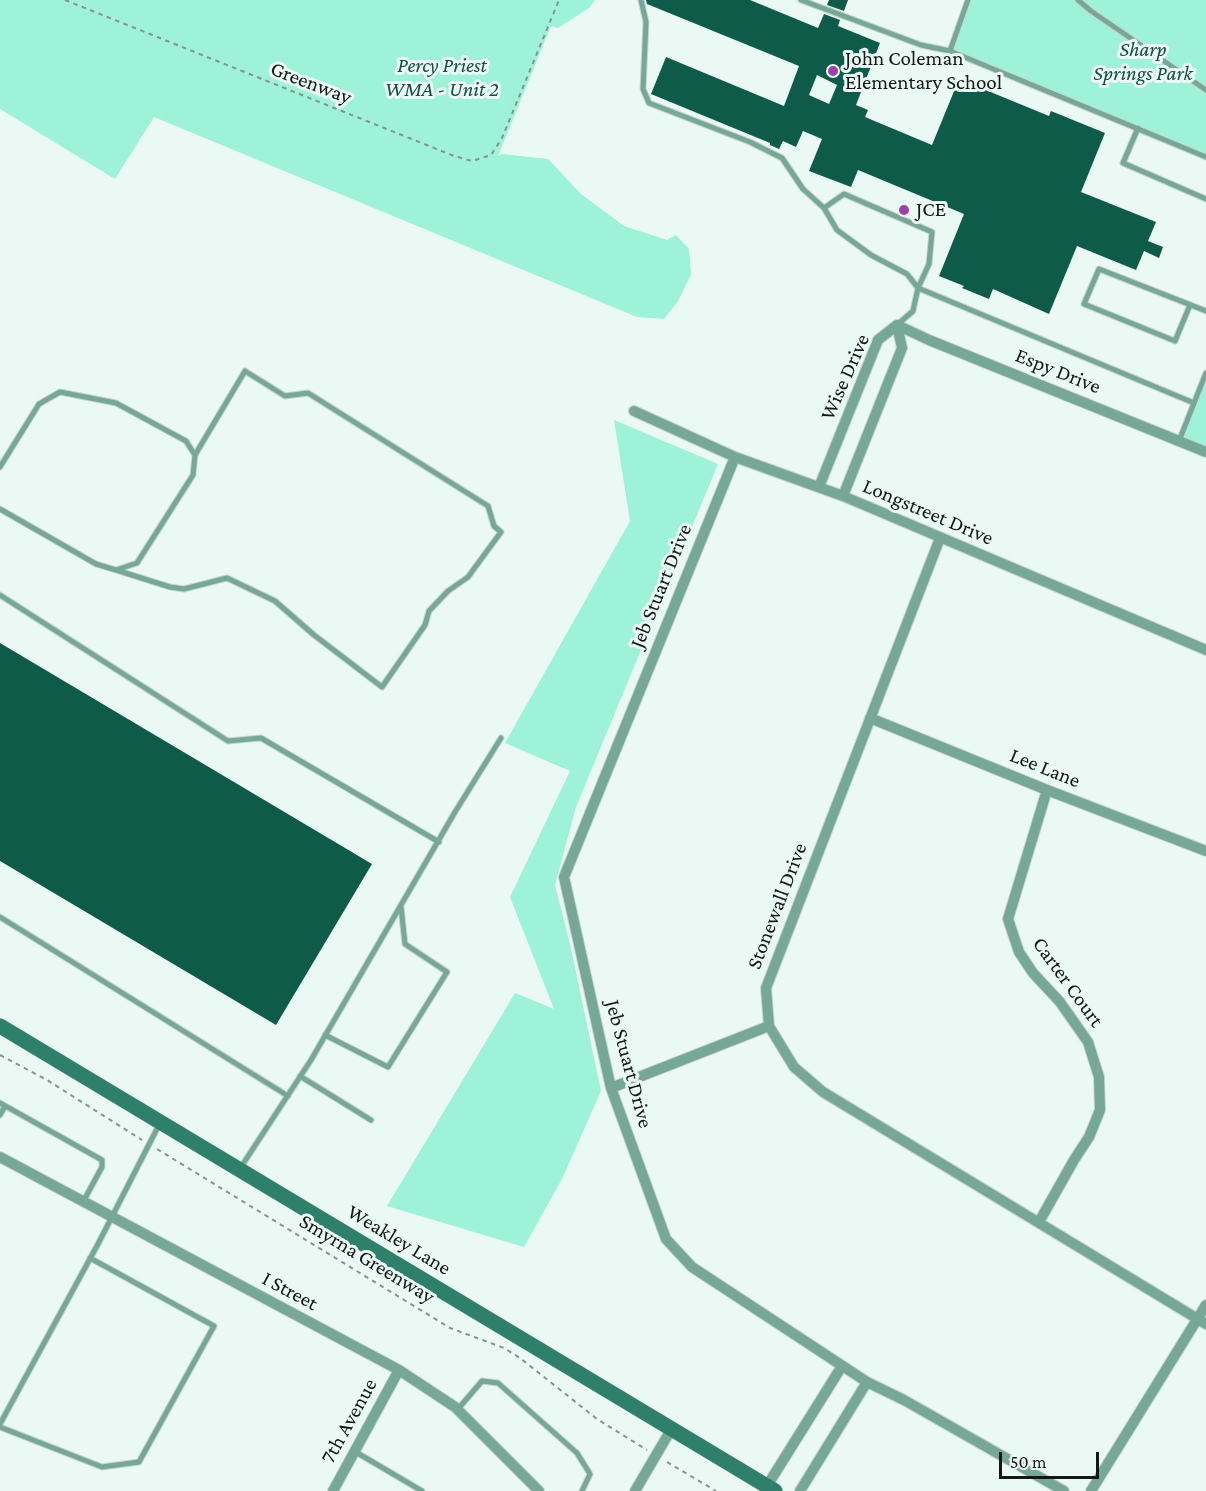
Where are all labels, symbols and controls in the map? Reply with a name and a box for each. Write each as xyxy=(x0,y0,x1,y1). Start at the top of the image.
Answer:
park label: Sharp Springs Park xyxy=(1093,37,1193,87)
place label: John Coleman Elementary School xyxy=(845,46,1002,96)
park label: Percy Priest WMA - Unit 2 xyxy=(385,53,499,103)
street label: Greenway xyxy=(267,56,355,110)
marker: John Coleman Elementary School xyxy=(826,64,840,78)
place label: JCE xyxy=(916,197,946,223)
marker: JCE xyxy=(897,203,911,217)
street label: Wise Drive xyxy=(815,330,875,424)
street label: Espy Drive xyxy=(1012,342,1104,400)
street label: Longstreet Drive xyxy=(859,473,997,551)
street label: Jeb Stuart Drive xyxy=(625,520,697,652)
street label: Lee Lane xyxy=(1006,743,1084,793)
street label: Stonewall Drive xyxy=(741,839,813,973)
street label: Carter Court xyxy=(1027,932,1109,1032)
street label: Jeb Stuart Drive xyxy=(600,997,658,1131)
street label: Weakley Lane xyxy=(343,1199,455,1281)
street label: Smyrna Greenway xyxy=(295,1209,439,1309)
street label: I Street xyxy=(258,1266,322,1316)
street label: 7th Avenue xyxy=(315,1374,383,1468)
scale bar xyxy=(1002,1440,1102,1478)
text: 50 m xyxy=(1010,1452,1047,1472)

